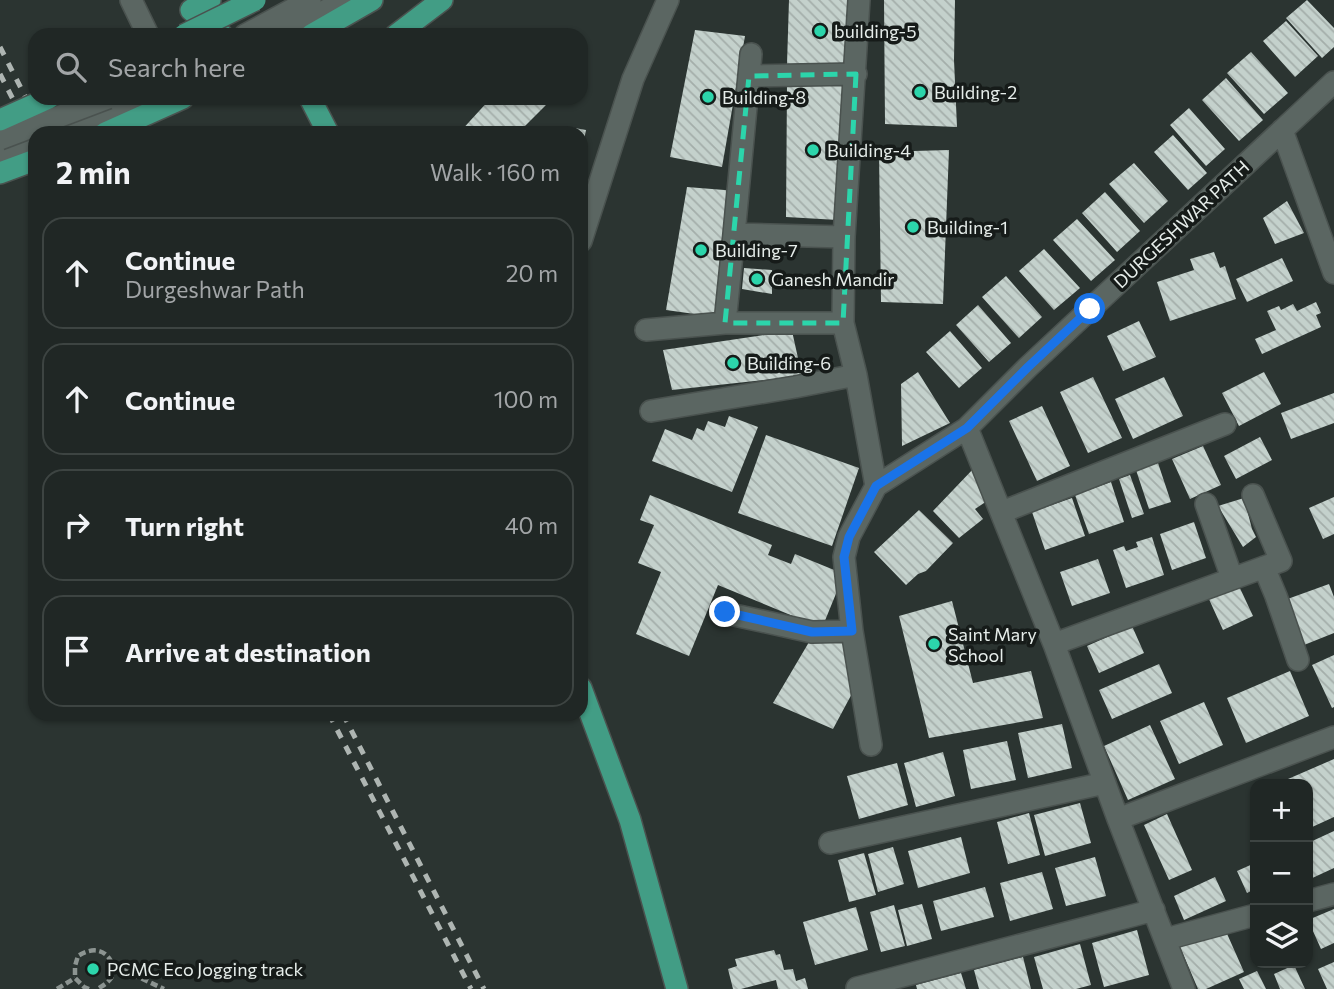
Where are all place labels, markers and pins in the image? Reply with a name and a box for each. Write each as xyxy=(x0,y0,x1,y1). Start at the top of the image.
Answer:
place label: building-5 xyxy=(834,20,917,42)
marker: building-5 xyxy=(812,23,828,39)
place label: Building-2 xyxy=(934,81,1017,103)
marker: Building-2 xyxy=(912,84,928,100)
place label: Building-8 xyxy=(722,86,806,108)
marker: Building-8 xyxy=(700,89,716,105)
place label: Building-4 xyxy=(827,139,911,161)
marker: Building-4 xyxy=(805,142,821,158)
place label: Building-1 xyxy=(927,216,1008,238)
marker: Building-1 xyxy=(905,219,921,235)
place label: Building-7 xyxy=(715,239,798,261)
marker: Building-7 xyxy=(693,242,709,258)
place label: Ganesh Mandir xyxy=(771,268,894,290)
marker: Ganesh Mandir xyxy=(749,271,765,287)
place label: Building-6 xyxy=(747,352,831,374)
marker: Building-6 xyxy=(725,355,741,371)
place label: Saint Mary School xyxy=(948,623,1037,666)
marker: Saint Mary School xyxy=(926,636,942,652)
place label: PCMC Eco Jogging track xyxy=(107,958,303,980)
marker: PCMC Eco Jogging track xyxy=(85,961,101,977)

